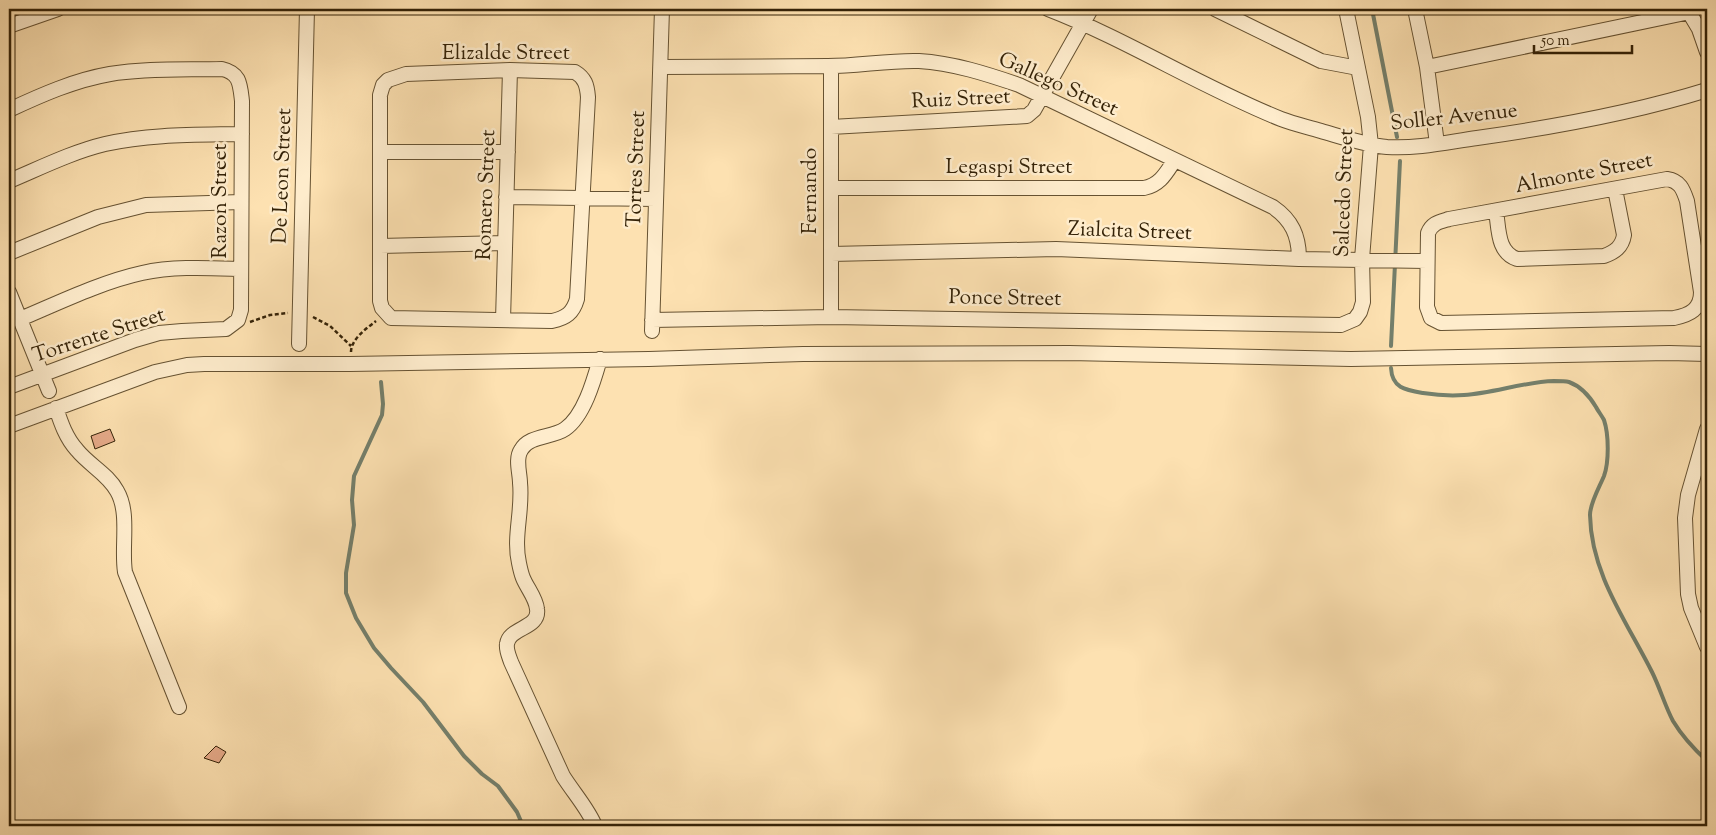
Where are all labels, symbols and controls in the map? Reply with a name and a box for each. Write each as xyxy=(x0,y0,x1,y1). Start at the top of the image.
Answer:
scale bar xyxy=(1534,22,1631,54)
text: 50 m xyxy=(1540,31,1570,52)
street label: Elizalde Street xyxy=(442,39,570,69)
street label: Gallego Street xyxy=(993,45,1123,125)
street label: Ruiz Street xyxy=(911,82,1011,118)
street label: Soller Avenue xyxy=(1389,96,1519,140)
street label: De Leon Street xyxy=(266,108,300,244)
street label: Torres Street xyxy=(620,110,654,228)
street label: Salcedo Street xyxy=(1328,128,1362,258)
street label: Romero Street xyxy=(470,129,504,261)
street label: Razon Street xyxy=(206,143,236,259)
street label: Almonte Street xyxy=(1513,146,1655,202)
street label: Fernando xyxy=(796,148,826,234)
street label: Legaspi Street xyxy=(946,153,1072,183)
street label: Zialcita Street xyxy=(1067,215,1193,249)
street label: Ponce Street xyxy=(948,283,1062,315)
street label: Torrente Street xyxy=(29,300,169,372)

